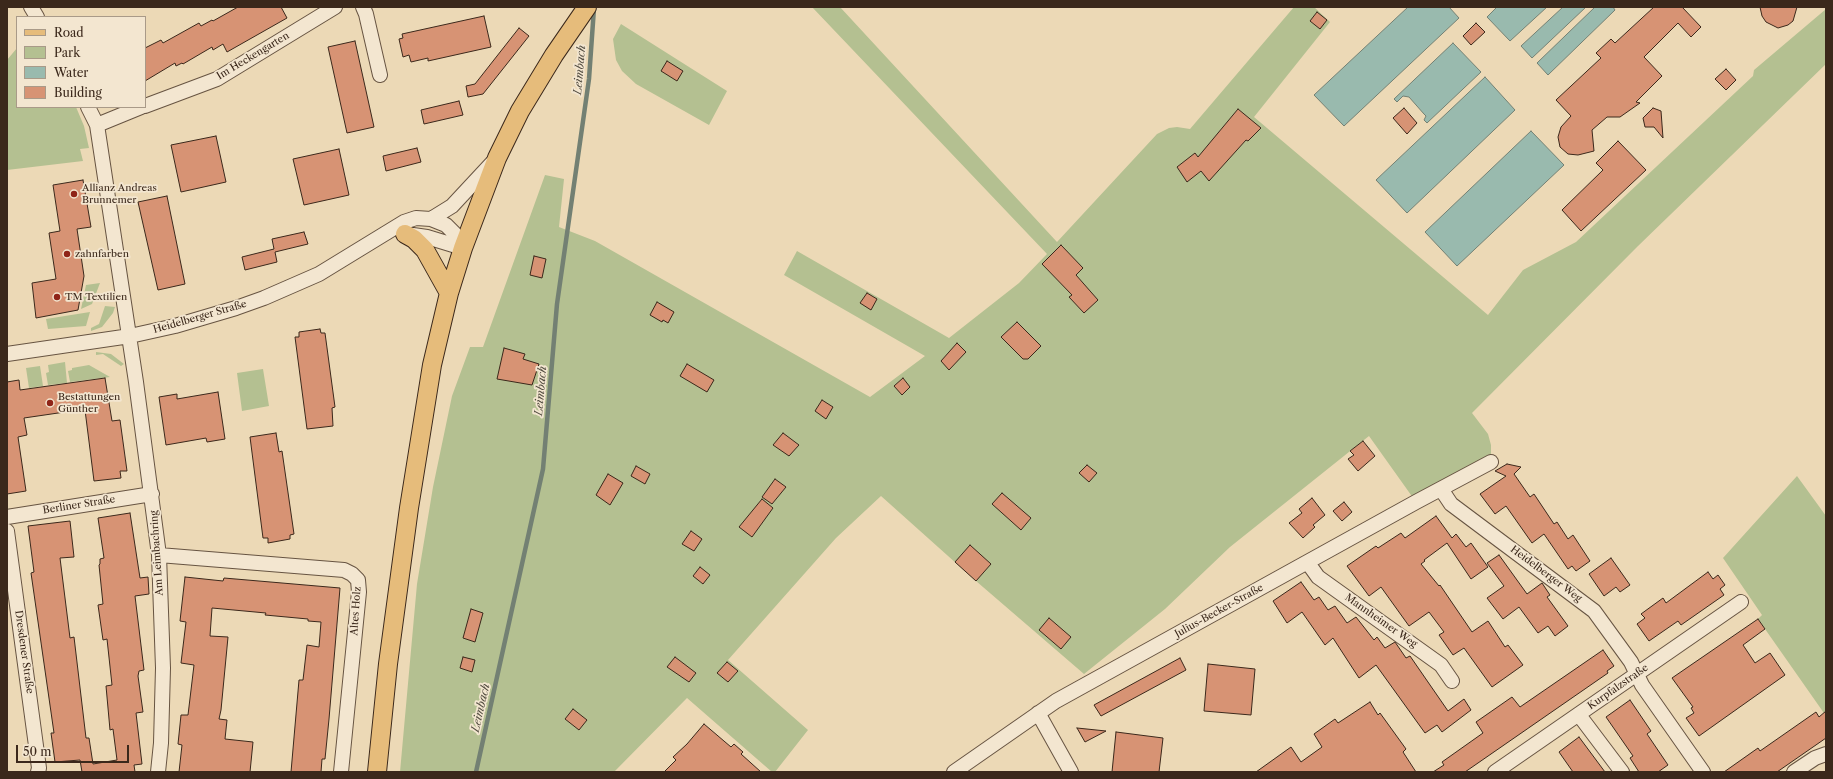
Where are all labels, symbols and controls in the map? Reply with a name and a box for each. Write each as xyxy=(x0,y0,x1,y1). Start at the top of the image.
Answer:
legend xyxy=(16,16,146,108)
text: Road xyxy=(54,25,84,40)
street label: Im Heckengarten xyxy=(215,30,291,82)
text: Park xyxy=(54,45,80,60)
water label: Leimbach xyxy=(571,45,589,95)
text: Water xyxy=(54,65,88,80)
text: Building xyxy=(54,85,102,100)
place label: Allianz Andreas Brunnemer xyxy=(82,182,157,206)
marker: Allianz Andreas Brunnemer xyxy=(69,189,79,199)
place label: zahnfarben xyxy=(75,248,129,260)
marker: zahnfarben xyxy=(62,249,72,259)
place label: TM Textilien xyxy=(65,291,127,303)
marker: TM Textilien xyxy=(52,292,62,302)
street label: Heidelberger Straße xyxy=(152,298,248,336)
water label: Leimbach xyxy=(532,366,550,416)
place label: Bestattungen Günther xyxy=(58,391,120,414)
marker: Bestattungen Günther xyxy=(45,398,55,408)
street label: Berliner Straße xyxy=(42,493,116,517)
street label: Am Leimbachring xyxy=(148,510,166,596)
street label: Heidelberger Weg xyxy=(1508,543,1584,605)
street label: Julius-Becker-Straße xyxy=(1173,582,1265,640)
street label: Altes Holz xyxy=(348,586,364,636)
street label: Mannheimer Weg xyxy=(1343,592,1419,650)
street label: Dresdener Straße xyxy=(12,610,36,694)
street label: Kurpfalzstraße xyxy=(1585,662,1651,712)
water label: Leimbach xyxy=(469,682,493,734)
scale bar xyxy=(18,737,131,763)
text: 50 m xyxy=(23,744,52,759)

